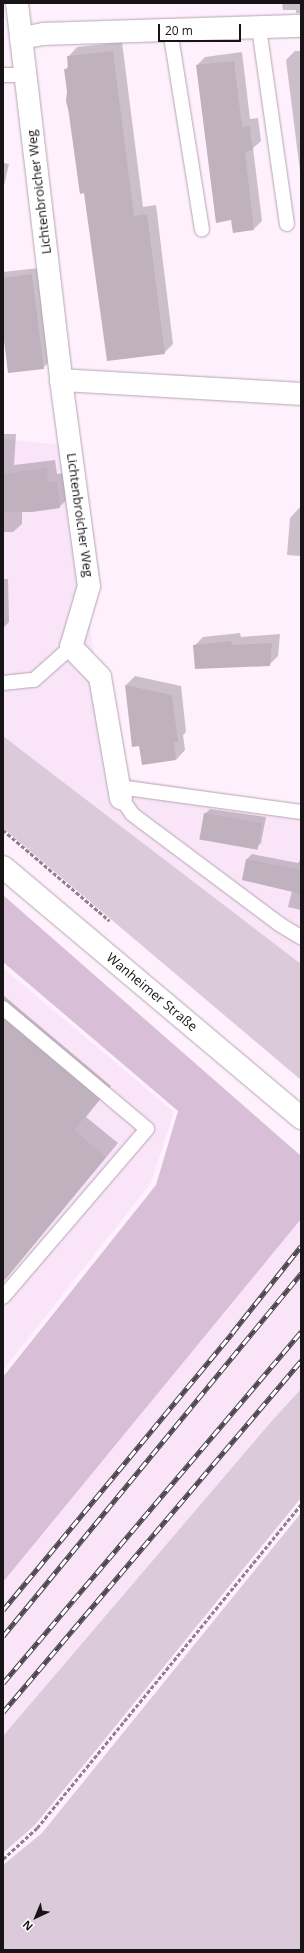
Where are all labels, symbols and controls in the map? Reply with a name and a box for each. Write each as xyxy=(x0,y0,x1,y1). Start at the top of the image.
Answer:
scale bar xyxy=(160,16,243,42)
text: 20 m xyxy=(165,22,193,39)
street label: Lichtenbroicher Weg xyxy=(24,129,54,255)
street label: Lichtenbroicher Weg xyxy=(64,452,96,578)
street label: Wanheimer Straße xyxy=(104,950,200,1034)
north arrow xyxy=(16,1897,56,1937)
text: N xyxy=(19,1917,36,1935)

